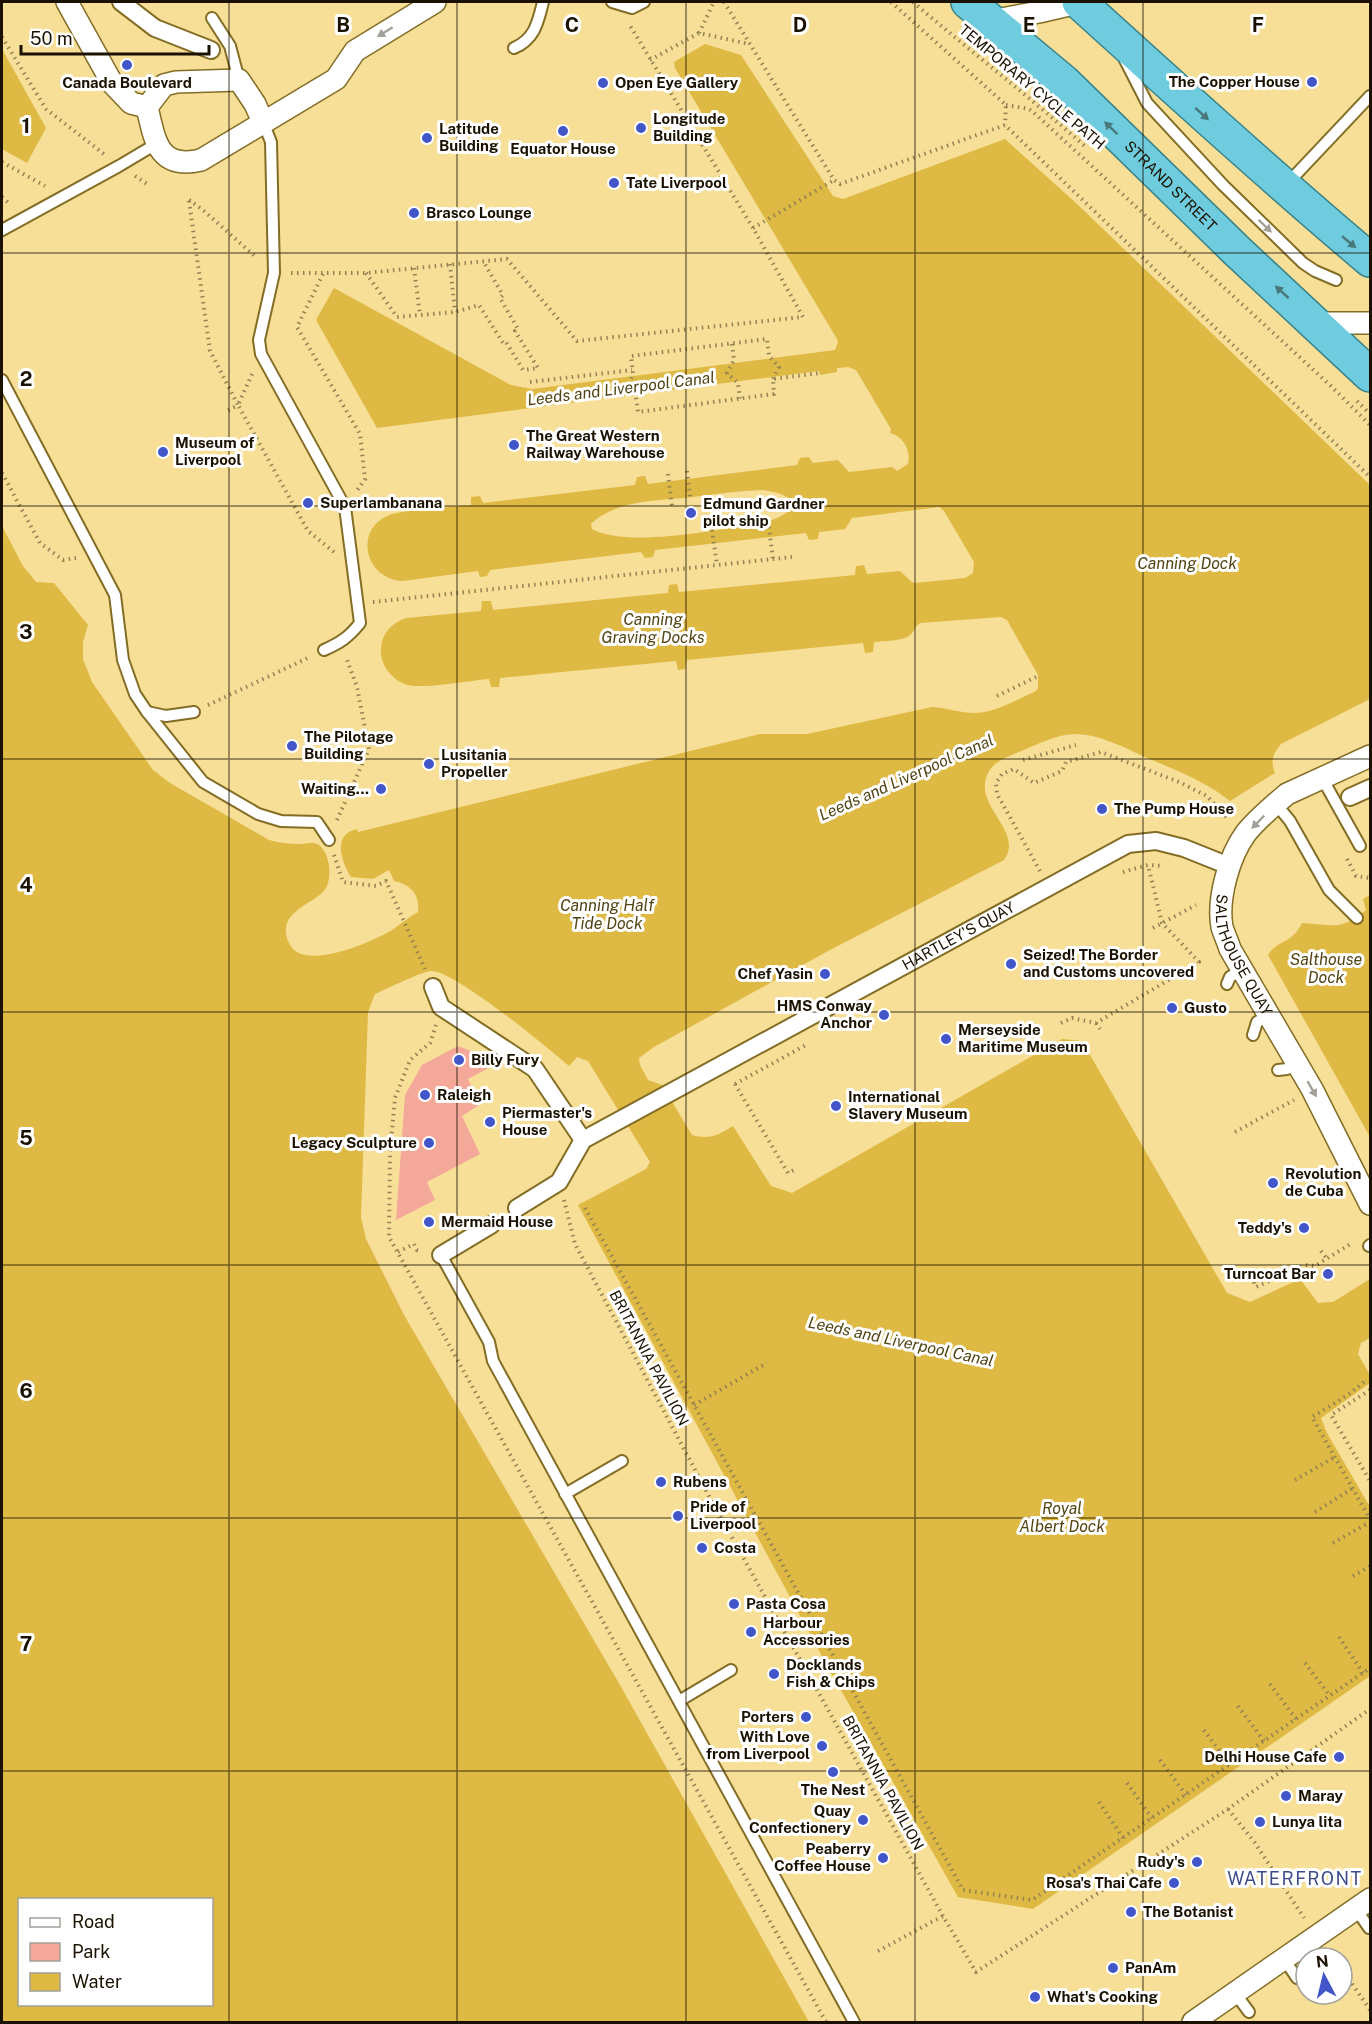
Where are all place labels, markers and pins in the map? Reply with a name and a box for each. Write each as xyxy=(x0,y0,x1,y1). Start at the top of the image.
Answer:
marker: Canada Boulevard xyxy=(120,58,134,72)
place label: The Copper House xyxy=(1169,73,1300,90)
place label: Canada Boulevard xyxy=(62,74,192,91)
place label: Open Eye Gallery xyxy=(615,74,739,91)
marker: The Copper House xyxy=(1305,75,1319,89)
marker: Open Eye Gallery xyxy=(596,76,610,90)
place label: Longitude Building xyxy=(653,110,725,144)
place label: Latitude Building xyxy=(439,120,499,154)
marker: Longitude Building xyxy=(634,121,648,135)
marker: Equator House xyxy=(556,124,570,138)
marker: Latitude Building xyxy=(420,131,434,145)
place label: Equator House xyxy=(510,140,616,157)
place label: Tate Liverpool xyxy=(626,174,727,191)
marker: Tate Liverpool xyxy=(607,176,621,190)
place label: Brasco Lounge xyxy=(426,204,532,221)
marker: Brasco Lounge xyxy=(407,206,421,220)
place label: The Great Western Railway Warehouse xyxy=(526,427,665,461)
place label: Museum of Liverpool xyxy=(175,434,254,468)
marker: The Great Western Railway Warehouse xyxy=(507,438,521,452)
marker: Museum of Liverpool xyxy=(156,445,170,459)
place label: Superlambanana xyxy=(320,494,442,511)
place label: Edmund Gardner pilot ship xyxy=(703,495,824,529)
marker: Superlambanana xyxy=(301,496,315,510)
marker: Edmund Gardner pilot ship xyxy=(684,506,698,520)
place label: The Pilotage Building xyxy=(304,728,393,762)
marker: The Pilotage Building xyxy=(285,739,299,753)
place label: Lusitania Propeller xyxy=(441,746,507,780)
marker: Lusitania Propeller xyxy=(422,757,436,771)
place label: Waiting... xyxy=(301,780,369,797)
marker: Waiting... xyxy=(374,782,388,796)
place label: The Pump House xyxy=(1114,800,1234,817)
marker: The Pump House xyxy=(1095,802,1109,816)
place label: Seized! The Border and Customs uncovered xyxy=(1023,946,1194,980)
marker: Seized! The Border and Customs uncovered xyxy=(1004,957,1018,971)
place label: Chef Yasin xyxy=(737,965,813,982)
marker: Chef Yasin xyxy=(818,967,832,981)
place label: HMS Conway Anchor xyxy=(777,997,873,1031)
place label: Gusto xyxy=(1184,999,1227,1016)
marker: Gusto xyxy=(1165,1001,1179,1015)
marker: HMS Conway Anchor xyxy=(877,1008,891,1022)
place label: Merseyside Maritime Museum xyxy=(958,1021,1088,1055)
marker: Merseyside Maritime Museum xyxy=(939,1032,953,1046)
place label: Billy Fury xyxy=(471,1051,540,1068)
marker: Billy Fury xyxy=(452,1053,466,1067)
place label: Raleigh xyxy=(437,1086,491,1103)
marker: Raleigh xyxy=(418,1088,432,1102)
place label: International Slavery Museum xyxy=(848,1088,967,1122)
marker: International Slavery Museum xyxy=(829,1099,843,1113)
place label: Piermaster's House xyxy=(502,1104,592,1138)
marker: Piermaster's House xyxy=(483,1115,497,1129)
place label: Legacy Sculpture xyxy=(291,1134,417,1151)
marker: Legacy Sculpture xyxy=(422,1136,436,1150)
place label: Revolution de Cuba xyxy=(1285,1165,1361,1199)
marker: Revolution de Cuba xyxy=(1266,1176,1280,1190)
place label: Mermaid House xyxy=(441,1213,553,1230)
marker: Mermaid House xyxy=(422,1215,436,1229)
place label: Teddy's xyxy=(1238,1219,1292,1236)
marker: Teddy's xyxy=(1297,1221,1311,1235)
place label: Turncoat Bar xyxy=(1224,1265,1316,1282)
marker: Turncoat Bar xyxy=(1321,1267,1335,1281)
place label: Rubens xyxy=(673,1473,727,1490)
marker: Rubens xyxy=(654,1475,668,1489)
place label: Pride of Liverpool xyxy=(690,1498,756,1532)
marker: Pride of Liverpool xyxy=(671,1509,685,1523)
place label: Costa xyxy=(714,1539,756,1556)
marker: Costa xyxy=(695,1541,709,1555)
place label: Pasta Cosa xyxy=(746,1595,826,1612)
marker: Pasta Cosa xyxy=(727,1597,741,1611)
place label: Harbour Accessories xyxy=(763,1614,850,1648)
marker: Harbour Accessories xyxy=(744,1625,758,1639)
place label: Docklands Fish & Chips xyxy=(786,1656,875,1690)
marker: Docklands Fish & Chips xyxy=(767,1667,781,1681)
place label: Porters xyxy=(741,1708,794,1725)
marker: Porters xyxy=(799,1710,813,1724)
place label: With Love from Liverpool xyxy=(706,1728,810,1762)
marker: With Love from Liverpool xyxy=(815,1739,829,1753)
place label: Delhi House Cafe xyxy=(1204,1748,1327,1765)
marker: Delhi House Cafe xyxy=(1332,1750,1346,1764)
marker: The Nest xyxy=(826,1765,840,1779)
place label: The Nest xyxy=(801,1781,865,1798)
place label: Maray xyxy=(1298,1787,1343,1804)
marker: Maray xyxy=(1279,1789,1293,1803)
place label: Quay Confectionery xyxy=(749,1802,852,1836)
marker: Quay Confectionery xyxy=(856,1813,870,1827)
place label: Lunya lita xyxy=(1272,1813,1342,1830)
marker: Lunya lita xyxy=(1253,1815,1267,1829)
place label: Peaberry Coffee House xyxy=(774,1840,872,1874)
marker: Peaberry Coffee House xyxy=(876,1851,890,1865)
place label: Rudy's xyxy=(1137,1853,1185,1870)
marker: Rudy's xyxy=(1190,1855,1204,1869)
place label: Rosa's Thai Cafe xyxy=(1046,1874,1162,1891)
marker: Rosa's Thai Cafe xyxy=(1167,1876,1181,1890)
place label: The Botanist xyxy=(1143,1903,1234,1920)
marker: The Botanist xyxy=(1124,1905,1138,1919)
place label: PanAm xyxy=(1125,1959,1176,1976)
marker: PanAm xyxy=(1106,1961,1120,1975)
place label: What's Cooking xyxy=(1047,1988,1159,2005)
marker: What's Cooking xyxy=(1028,1990,1042,2004)

